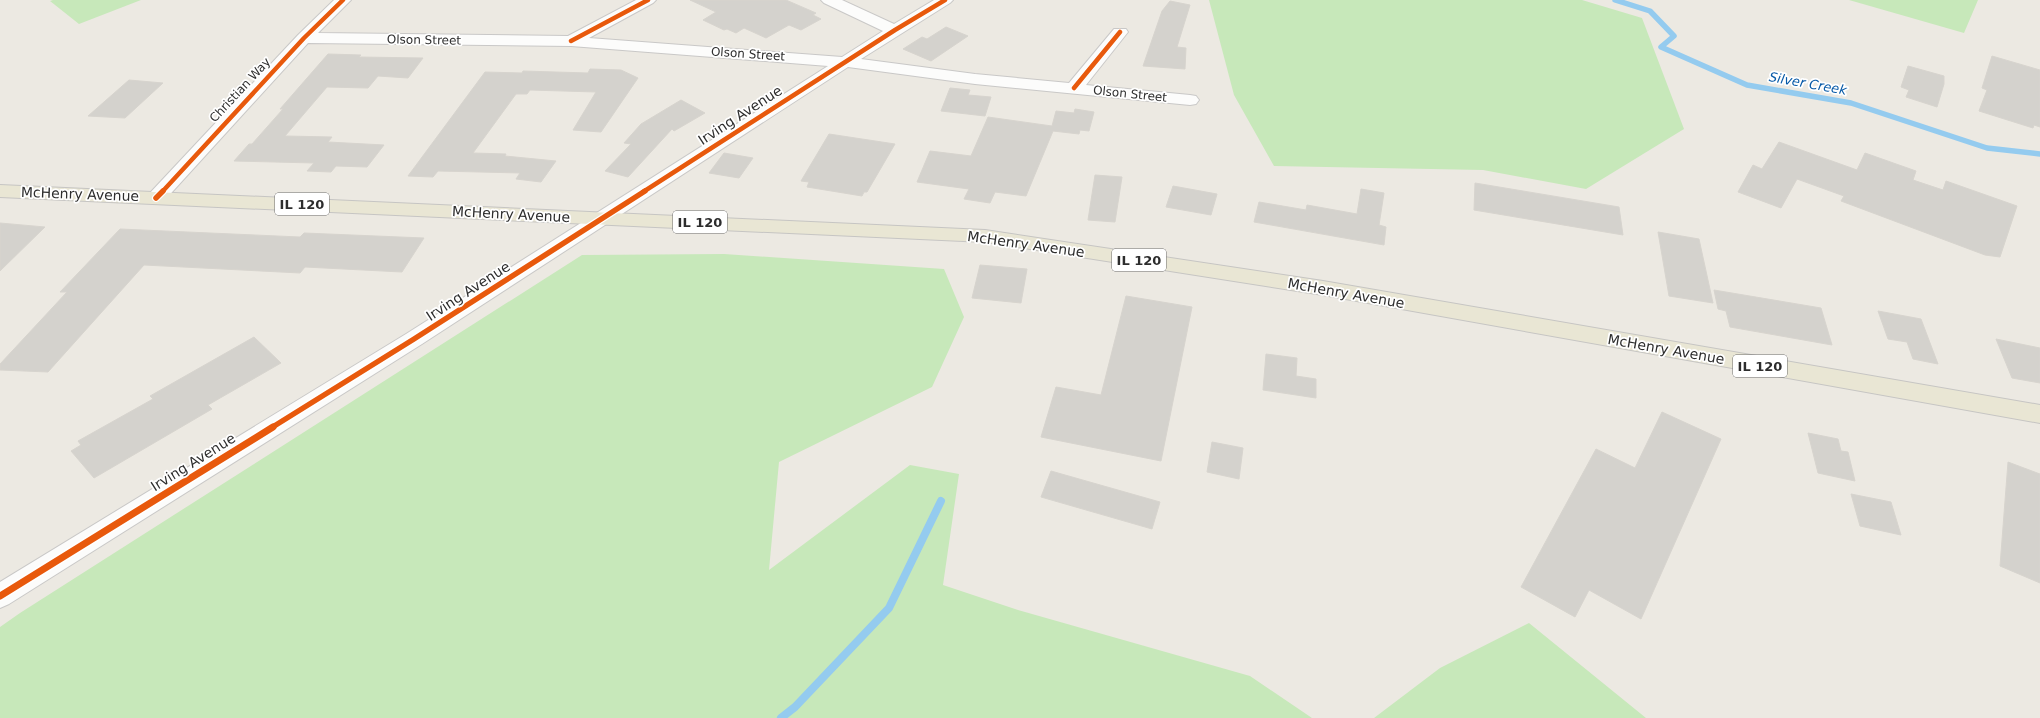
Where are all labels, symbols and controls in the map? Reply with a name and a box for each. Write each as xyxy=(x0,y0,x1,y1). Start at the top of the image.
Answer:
street label: Olson Street xyxy=(387,32,462,48)
street label: Olson Street xyxy=(710,44,786,64)
street label: Christian Way xyxy=(207,55,273,125)
water label: Silver Creek xyxy=(1768,69,1848,98)
street label: Irving Avenue xyxy=(695,82,785,148)
street label: Olson Street xyxy=(1092,83,1168,105)
street label: McHenry Avenue xyxy=(21,184,139,204)
road number: IL 120 xyxy=(275,193,329,215)
street label: McHenry Avenue xyxy=(452,203,570,225)
road number: IL 120 xyxy=(673,211,727,233)
street label: McHenry Avenue xyxy=(966,228,1086,260)
road number: IL 120 xyxy=(1112,249,1166,271)
street label: Irving Avenue xyxy=(423,258,513,324)
street label: McHenry Avenue xyxy=(1286,275,1406,311)
street label: McHenry Avenue xyxy=(1606,331,1726,367)
road number: IL 120 xyxy=(1733,355,1787,377)
street label: Irving Avenue xyxy=(148,430,238,494)

